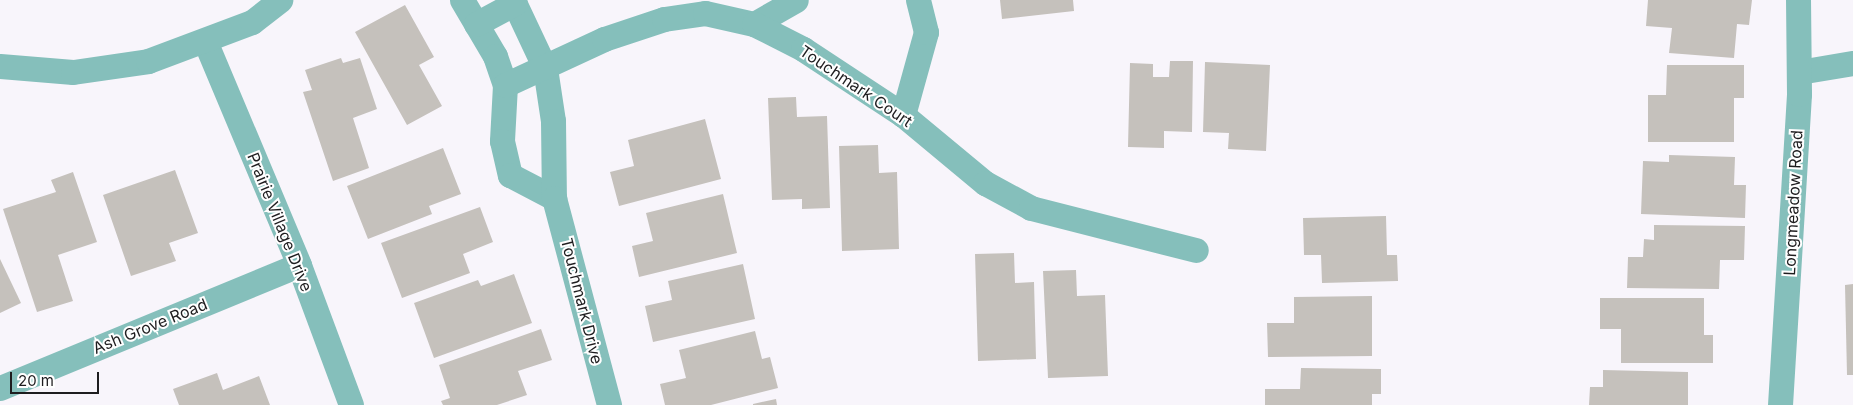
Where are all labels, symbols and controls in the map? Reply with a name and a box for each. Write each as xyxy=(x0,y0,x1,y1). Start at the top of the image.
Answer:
street label: Touchmark Court xyxy=(796,41,916,131)
street label: Longmeadow Road xyxy=(1780,130,1806,276)
street label: Prairie Village Drive xyxy=(243,150,317,294)
street label: Touchmark Drive xyxy=(557,236,607,366)
street label: Ash Grove Road xyxy=(90,294,210,358)
scale bar xyxy=(12,362,101,394)
text: 20 m xyxy=(18,371,54,390)

